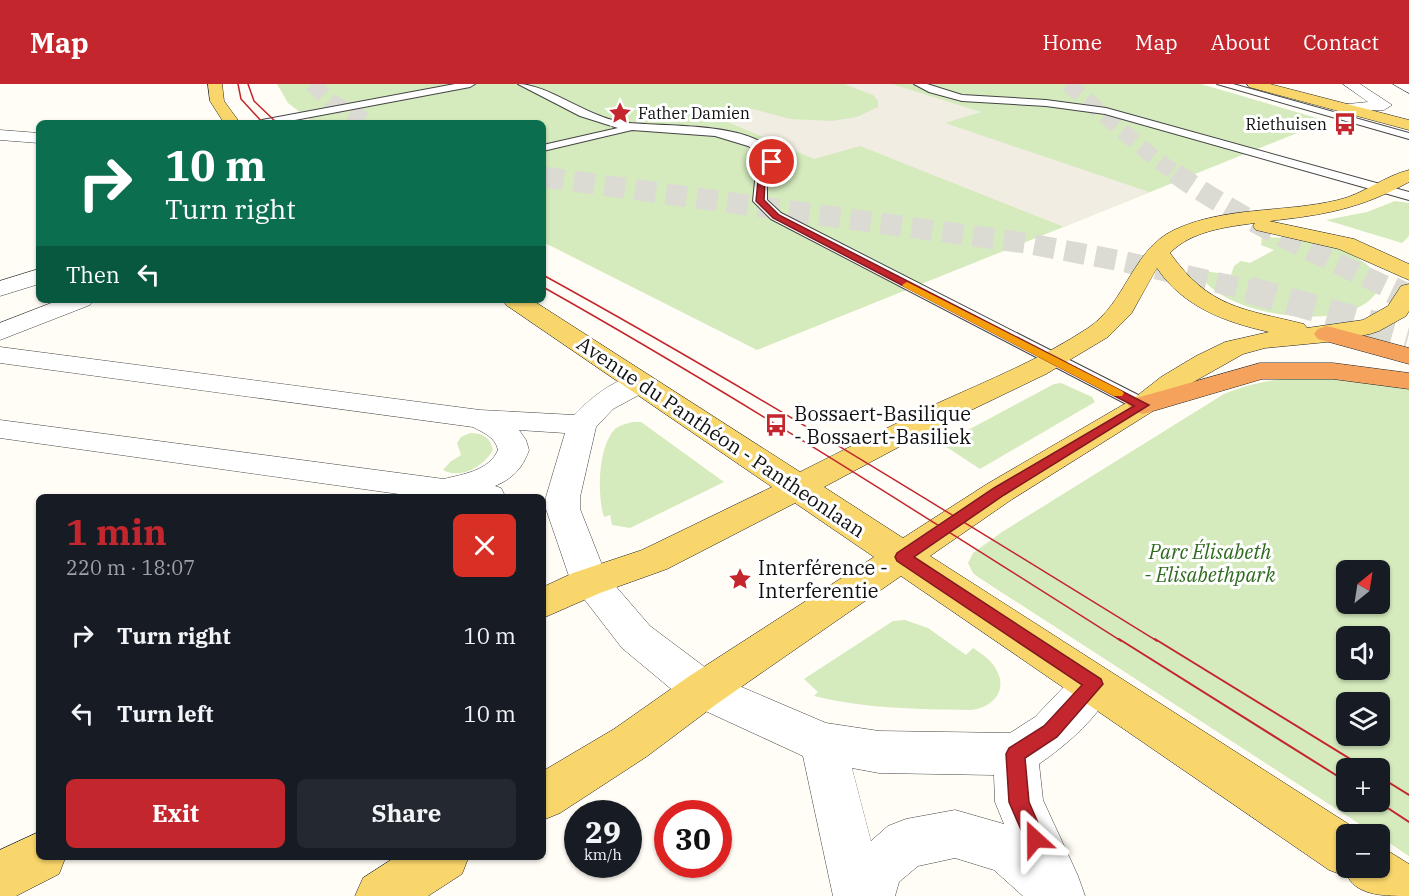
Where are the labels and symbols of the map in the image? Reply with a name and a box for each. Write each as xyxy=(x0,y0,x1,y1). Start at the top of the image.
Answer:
place icon: Father Damien xyxy=(607,100,633,126)
place label: Father Damien xyxy=(638,103,750,123)
bus stop icon: Riethuisen xyxy=(1332,111,1358,137)
place label: Riethuisen xyxy=(1245,114,1327,134)
pin xyxy=(746,136,797,187)
street label: Avenue du Panthéon - Pantheonlaan xyxy=(572,330,871,544)
place label: Bossaert-Basilique - Bossaert-Basiliek xyxy=(794,400,971,450)
bus stop icon: Bossaert-Basilique - Bossaert-Basiliek xyxy=(763,412,789,438)
park label: Parc Élisabeth - Elisabethpark xyxy=(1144,538,1276,588)
place label: Interférence - Interferentie xyxy=(758,554,888,604)
north arrow xyxy=(1336,560,1390,614)
place icon: Interférence - Interferentie xyxy=(727,566,753,592)
speed limit sign: 30 xyxy=(654,800,732,878)
position arrow xyxy=(1003,807,1067,871)

